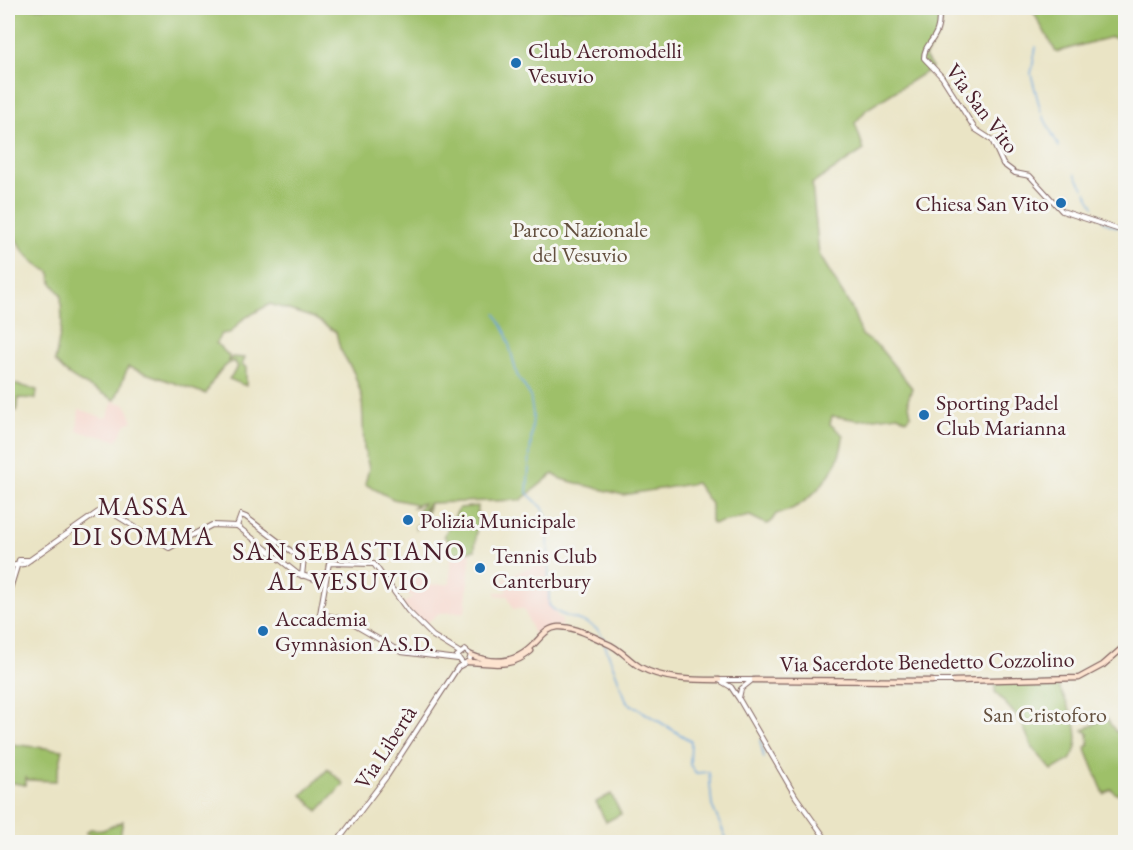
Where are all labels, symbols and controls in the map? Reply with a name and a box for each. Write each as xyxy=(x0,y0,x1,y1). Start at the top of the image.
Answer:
place label: Club Aeromodelli Vesuvio xyxy=(528,36,682,90)
marker: Club Aeromodelli Vesuvio xyxy=(509,56,523,70)
street label: Via San Vito xyxy=(939,57,1026,159)
place label: Chiesa San Vito xyxy=(915,189,1049,218)
marker: Chiesa San Vito xyxy=(1054,196,1068,210)
park label: Parco Nazionale del Vesuvio xyxy=(512,215,648,269)
place label: Sporting Padel Club Marianna xyxy=(936,388,1066,442)
marker: Sporting Padel Club Marianna xyxy=(917,408,931,422)
district label: MASSA DI SOMMA xyxy=(72,489,214,553)
place label: Polizia Municipale xyxy=(420,506,576,535)
marker: Polizia Municipale xyxy=(401,513,415,527)
district label: SAN SEBASTIANO AL VESUVIO xyxy=(232,534,466,598)
place label: Tennis Club Canterbury xyxy=(492,541,597,595)
marker: Tennis Club Canterbury xyxy=(473,561,487,575)
place label: Accademia Gymnàsion A.S.D. xyxy=(274,604,434,658)
marker: Accademia Gymnàsion A.S.D. xyxy=(256,624,270,638)
street label: Via Sacerdote Benedetto Cozzolino xyxy=(779,644,1075,679)
street label: Via Libertà xyxy=(348,700,423,795)
park label: San Cristoforo xyxy=(983,700,1107,729)

